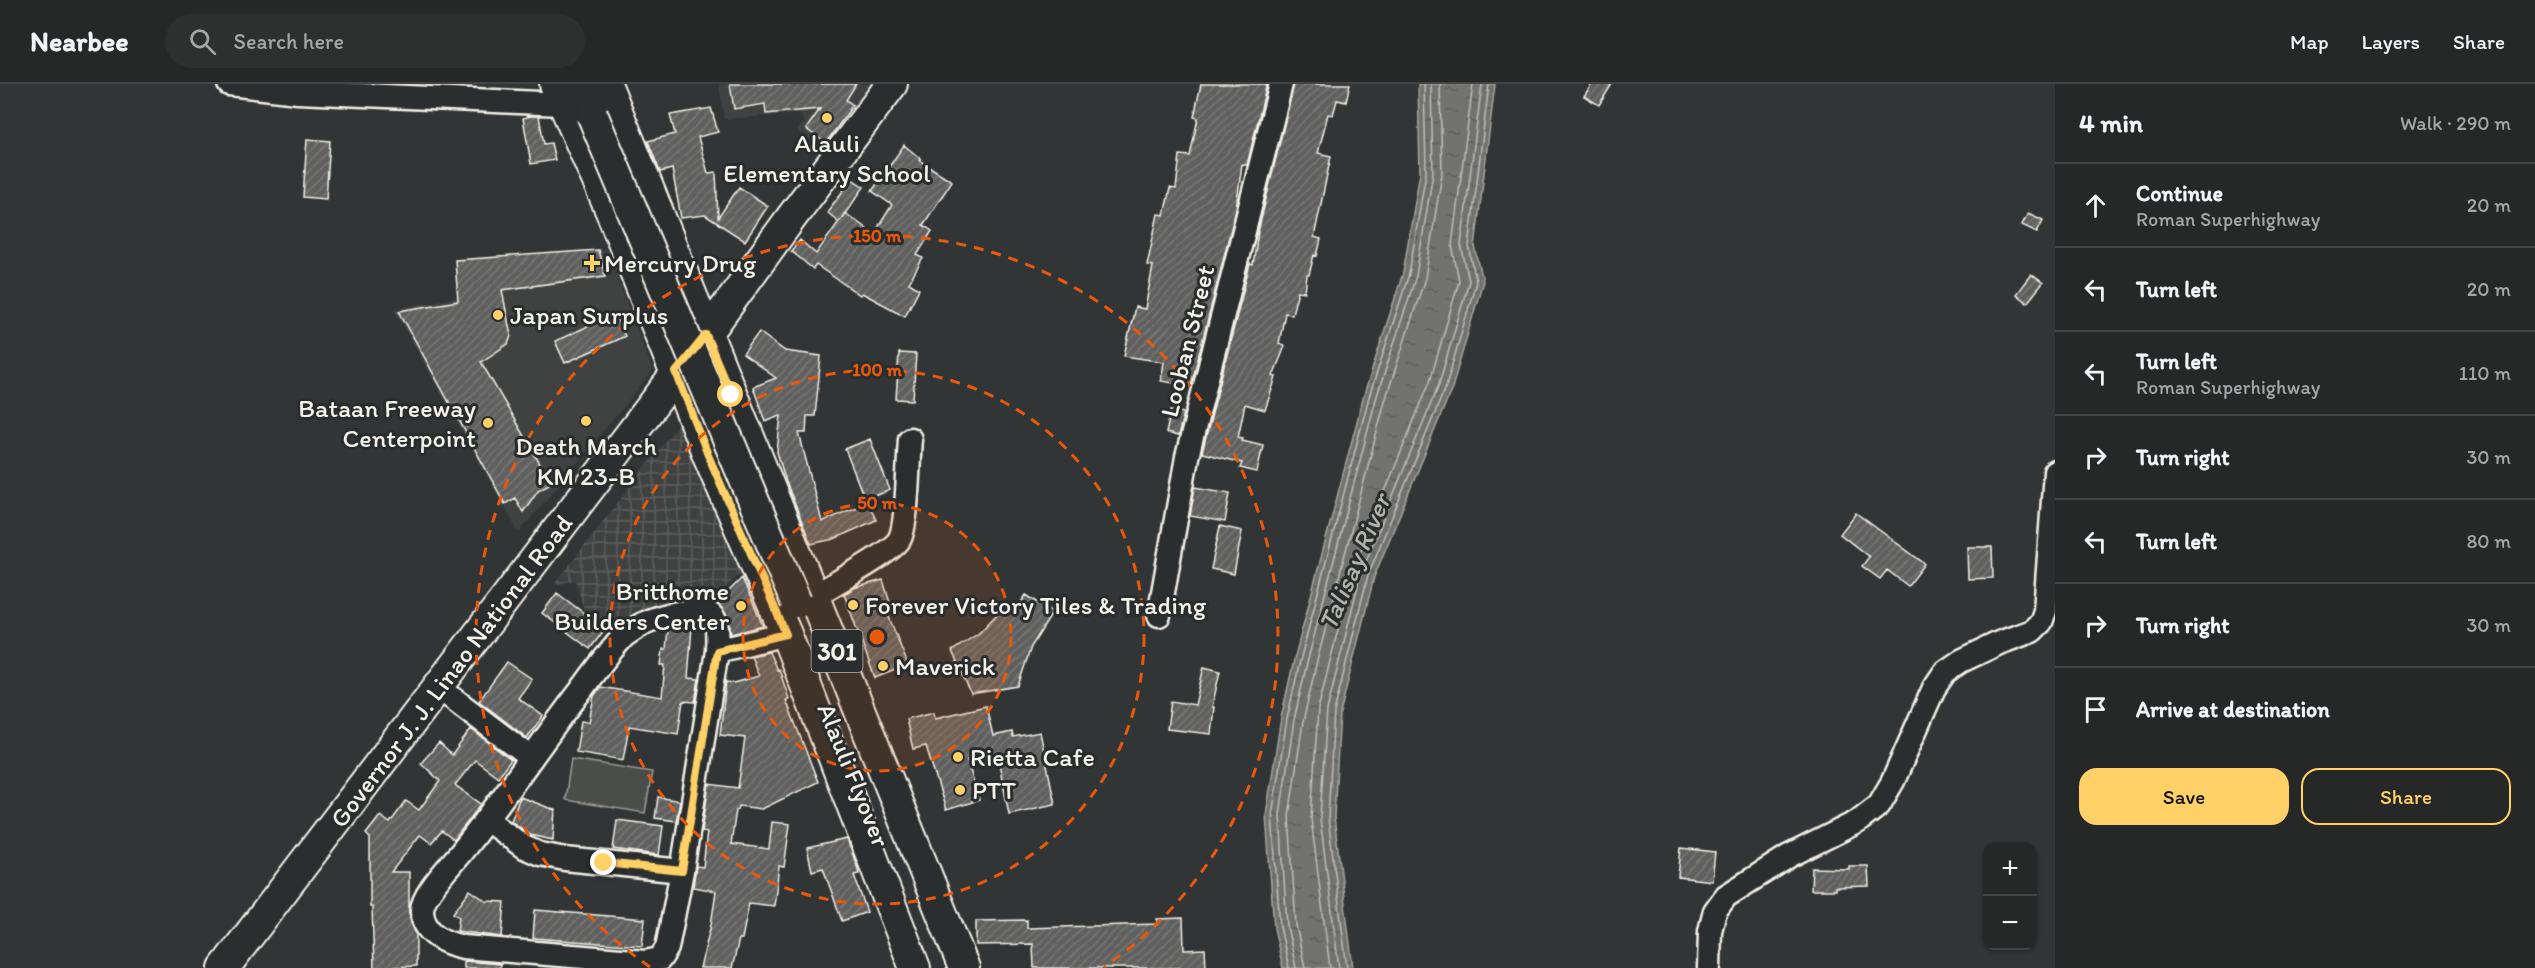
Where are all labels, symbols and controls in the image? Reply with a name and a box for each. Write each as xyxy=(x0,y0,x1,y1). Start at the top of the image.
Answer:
search box xyxy=(165,14,585,68)
text: Nearbee xyxy=(30,24,129,58)
icon: search xyxy=(186,25,219,58)
text: Search here xyxy=(234,28,344,55)
text: Map xyxy=(2290,29,2329,54)
text: Layers xyxy=(2362,29,2420,54)
text: Share xyxy=(2453,29,2505,54)
text: 4 min xyxy=(2079,107,2143,139)
marker: Alauli Elementary School xyxy=(820,111,834,125)
text: Walk · 290 m xyxy=(2400,111,2511,135)
place label: Alauli Elementary School xyxy=(723,127,931,189)
text: Continue xyxy=(2136,180,2223,207)
icon: ahead xyxy=(2079,189,2112,222)
text: 20 m xyxy=(2467,193,2511,217)
text: Roman Superhighway xyxy=(2136,207,2320,231)
text: 150 m xyxy=(853,225,902,247)
place label: Mercury Drug xyxy=(604,247,757,279)
marker: Mercury Drug xyxy=(585,256,599,270)
street label: Looban Street xyxy=(1153,261,1221,420)
icon: left xyxy=(2079,273,2112,306)
text: Turn left xyxy=(2136,276,2217,303)
text: 20 m xyxy=(2467,277,2511,301)
place label: Japan Surplus xyxy=(510,299,669,331)
marker: Japan Surplus xyxy=(491,308,505,322)
text: Turn left xyxy=(2136,348,2217,375)
icon: left xyxy=(2079,357,2112,390)
text: 100 m xyxy=(852,359,903,381)
text: 110 m xyxy=(2459,361,2511,385)
text: Roman Superhighway xyxy=(2136,375,2320,399)
route start xyxy=(717,381,743,407)
place label: Bataan Freeway Centerpoint xyxy=(298,392,476,454)
marker: Death March KM 23-B xyxy=(579,414,593,428)
marker: Bataan Freeway Centerpoint xyxy=(481,416,495,430)
place label: Death March KM 23-B xyxy=(515,430,657,492)
icon: right xyxy=(2079,441,2112,474)
text: Turn right xyxy=(2136,444,2230,471)
text: 30 m xyxy=(2466,445,2511,469)
water label: Talisay River xyxy=(1311,486,1399,635)
text: 50 m xyxy=(857,492,898,514)
street label: Governor J. J. Linao National Road xyxy=(323,508,579,834)
icon: left xyxy=(2079,525,2112,558)
text: Turn left xyxy=(2136,528,2217,555)
text: 80 m xyxy=(2466,529,2511,553)
place label: Britthome Builders Center xyxy=(554,575,730,637)
place label: Forever Victory Tiles & Trading xyxy=(865,589,1207,621)
marker: Forever Victory Tiles & Trading xyxy=(846,598,860,612)
marker: Britthome Builders Center xyxy=(734,599,748,613)
icon: right xyxy=(2079,609,2112,642)
text: Turn right xyxy=(2136,612,2230,639)
text: 30 m xyxy=(2466,613,2511,637)
centre of rings xyxy=(867,627,887,647)
road number: 301 xyxy=(812,630,862,672)
place label: Maverick xyxy=(895,650,996,682)
marker: Maverick xyxy=(876,659,890,673)
icon: arrive xyxy=(2079,693,2112,726)
text: Arrive at destination xyxy=(2136,696,2330,723)
street label: Alauli Flyover xyxy=(811,698,898,852)
place label: Rietta Cafe xyxy=(970,741,1095,773)
marker: Rietta Cafe xyxy=(951,750,965,764)
button: Save xyxy=(2079,768,2289,825)
button: Share xyxy=(2301,768,2511,825)
place label: PTT xyxy=(972,774,1016,806)
marker: PTT xyxy=(953,783,967,797)
map controls xyxy=(1983,842,2037,950)
button: + xyxy=(1983,842,2037,896)
route end xyxy=(590,849,616,875)
button: − xyxy=(1983,896,2037,950)

